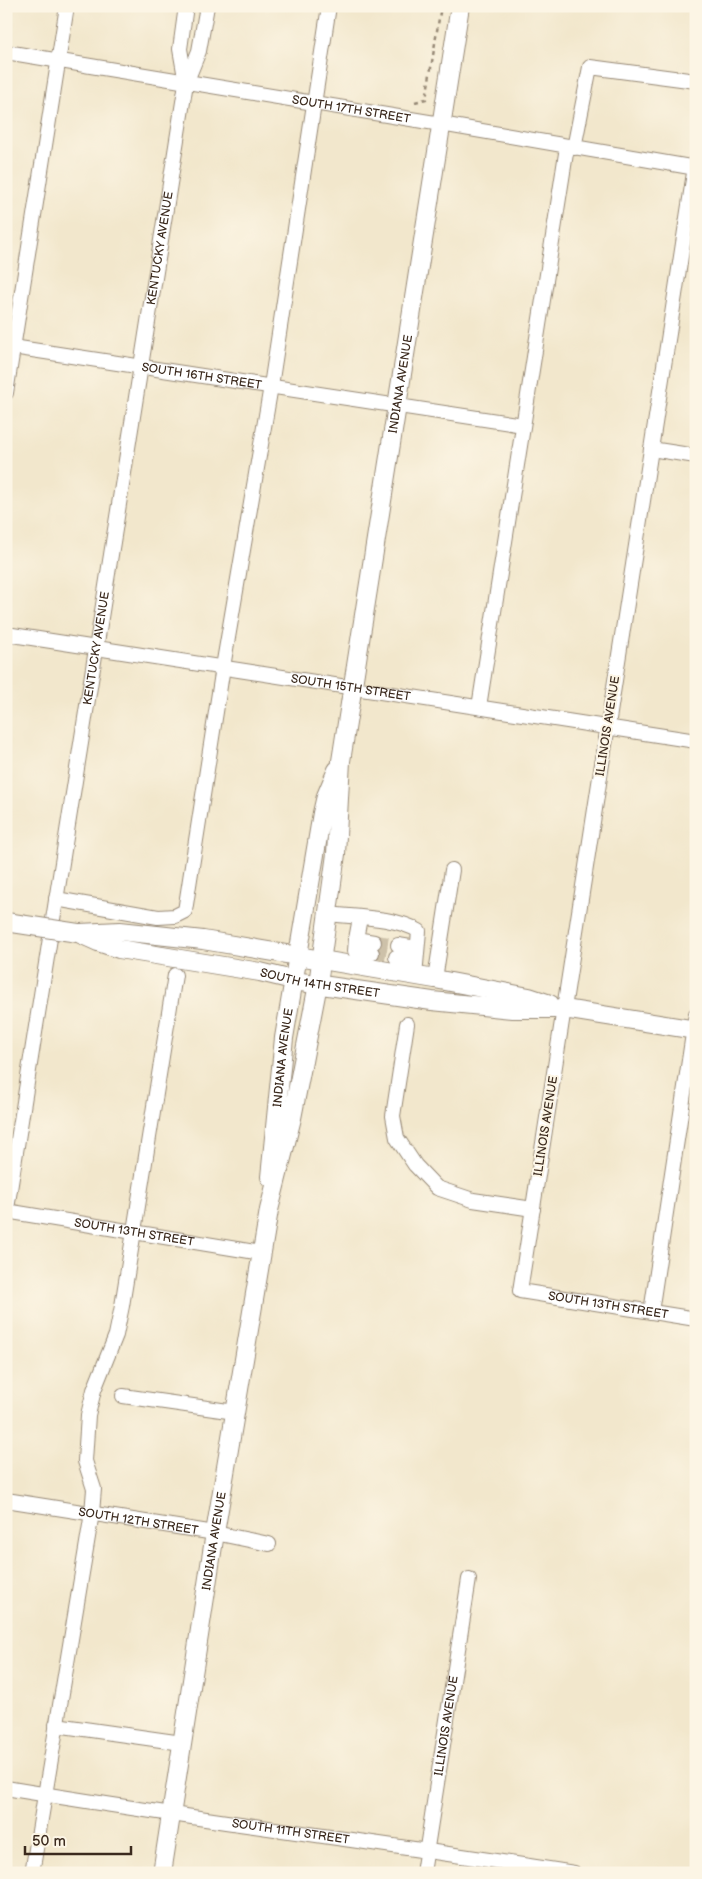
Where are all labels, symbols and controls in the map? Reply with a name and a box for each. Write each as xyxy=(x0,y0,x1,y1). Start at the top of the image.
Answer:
street label: SOUTH 17TH STREET xyxy=(291,92,412,126)
street label: KENTUCKY AVENUE xyxy=(143,190,176,306)
street label: INDIANA AVENUE xyxy=(385,333,416,434)
street label: SOUTH 16TH STREET xyxy=(141,359,264,393)
street label: KENTUCKY AVENUE xyxy=(80,590,113,706)
street label: SOUTH 15TH STREET xyxy=(290,671,413,704)
street label: ILLINOIS AVENUE xyxy=(593,675,623,777)
street label: SOUTH 14TH STREET xyxy=(259,965,382,1001)
street label: INDIANA AVENUE xyxy=(270,1007,296,1108)
street label: ILLINOIS AVENUE xyxy=(531,1075,561,1177)
street label: SOUTH 13TH STREET xyxy=(73,1215,196,1249)
street label: SOUTH 13TH STREET xyxy=(547,1288,670,1322)
street label: INDIANA AVENUE xyxy=(199,1491,229,1591)
street label: SOUTH 12TH STREET xyxy=(77,1504,200,1538)
street label: ILLINOIS AVENUE xyxy=(431,1675,461,1777)
street label: SOUTH 11TH STREET xyxy=(231,1816,351,1847)
scale bar xyxy=(25,1824,131,1856)
text: 50 m xyxy=(32,1832,66,1851)

